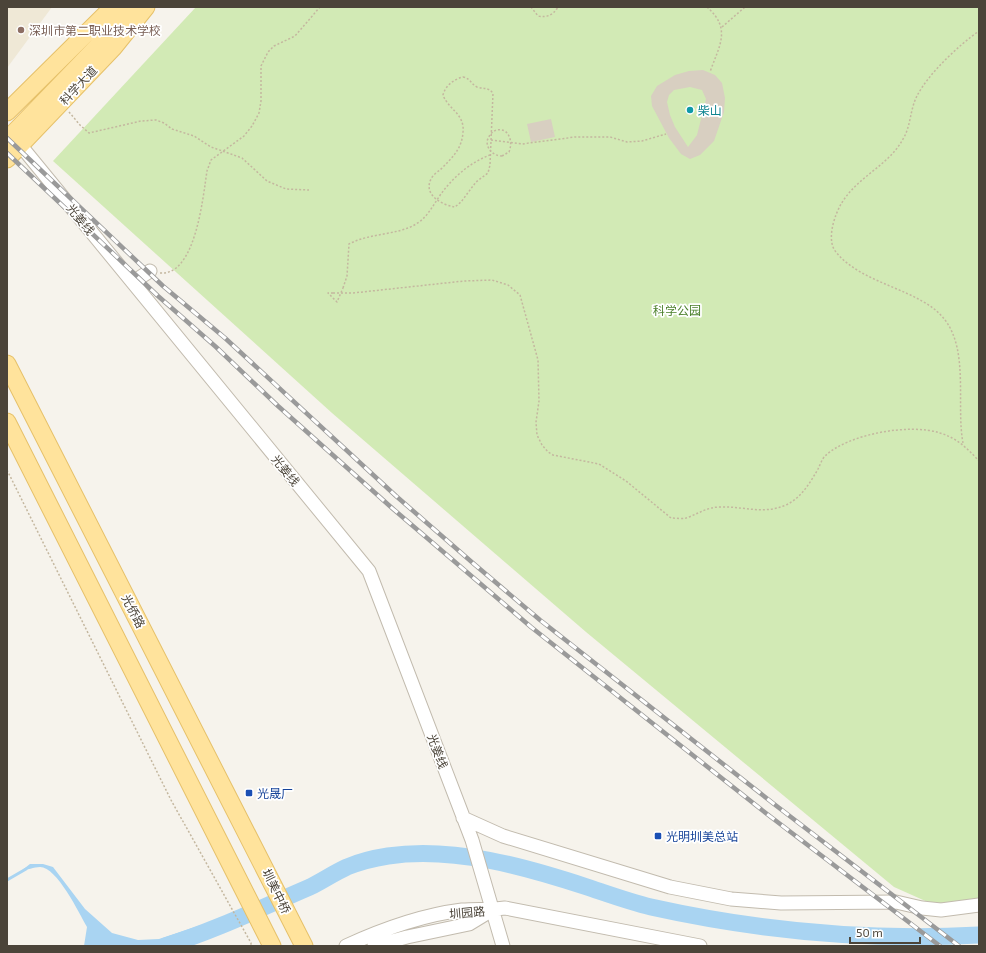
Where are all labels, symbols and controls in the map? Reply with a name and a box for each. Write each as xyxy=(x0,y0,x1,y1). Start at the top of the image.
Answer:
place label: 深圳市第二职业技术学校 xyxy=(29,23,161,37)
marker: 深圳市第二职业技术学校 xyxy=(16,25,26,35)
street label: 科学大道 xyxy=(57,63,99,107)
place label: 柴山 xyxy=(698,103,722,117)
marker: 柴山 xyxy=(685,105,695,115)
street label: 光姜线 xyxy=(64,201,98,237)
park label: 科学公园 xyxy=(653,303,701,317)
street label: 光姜线 xyxy=(269,452,303,488)
street label: 光侨路 xyxy=(120,592,148,630)
street label: 光姜线 xyxy=(425,732,451,770)
place label: 光晟厂 xyxy=(257,786,293,800)
marker: 光晟厂 xyxy=(244,788,254,798)
place label: 光明圳美总站 xyxy=(666,829,738,843)
marker: 光明圳美总站 xyxy=(653,831,663,841)
street label: 圳美中桥 xyxy=(260,866,294,916)
street label: 圳园路 xyxy=(448,903,486,921)
scale bar xyxy=(850,919,920,945)
text: 50 m xyxy=(856,925,883,939)

